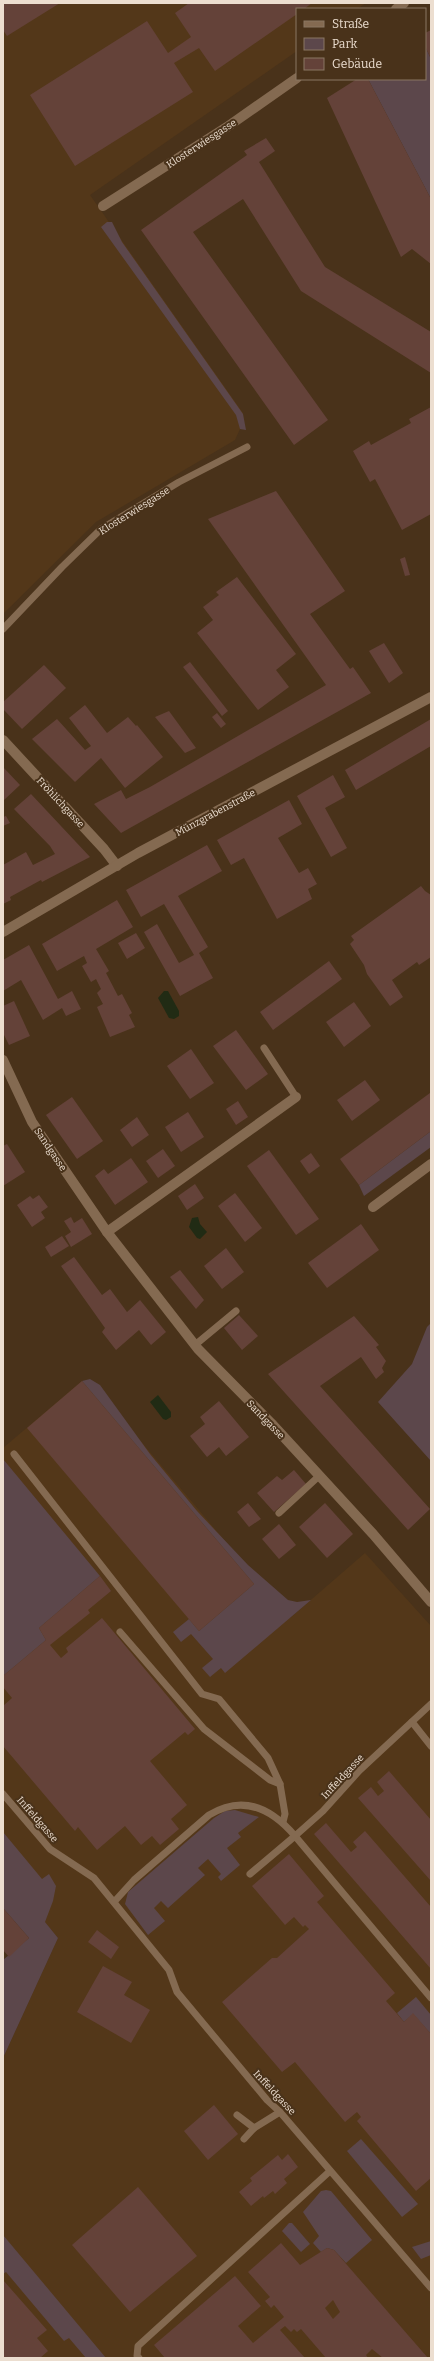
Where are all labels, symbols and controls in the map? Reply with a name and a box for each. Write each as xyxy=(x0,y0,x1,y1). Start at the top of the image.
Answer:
legend xyxy=(296,8,426,80)
text: Straße xyxy=(332,17,369,31)
text: Park xyxy=(332,37,358,51)
text: Gebäude xyxy=(332,57,382,71)
street label: Klosterwiesgasse xyxy=(164,117,239,171)
street label: Klosterwiesgasse xyxy=(97,484,172,537)
street label: Fröhlichgasse xyxy=(34,775,87,830)
street label: Münzgrabenstraße xyxy=(173,787,257,839)
street label: Sandgasse xyxy=(31,1126,69,1173)
street label: Sandgasse xyxy=(244,1398,287,1442)
street label: Inffeldgasse xyxy=(319,1752,366,1802)
street label: Inffeldgasse xyxy=(14,1794,60,1845)
street label: Inffeldgasse xyxy=(251,2068,298,2118)

